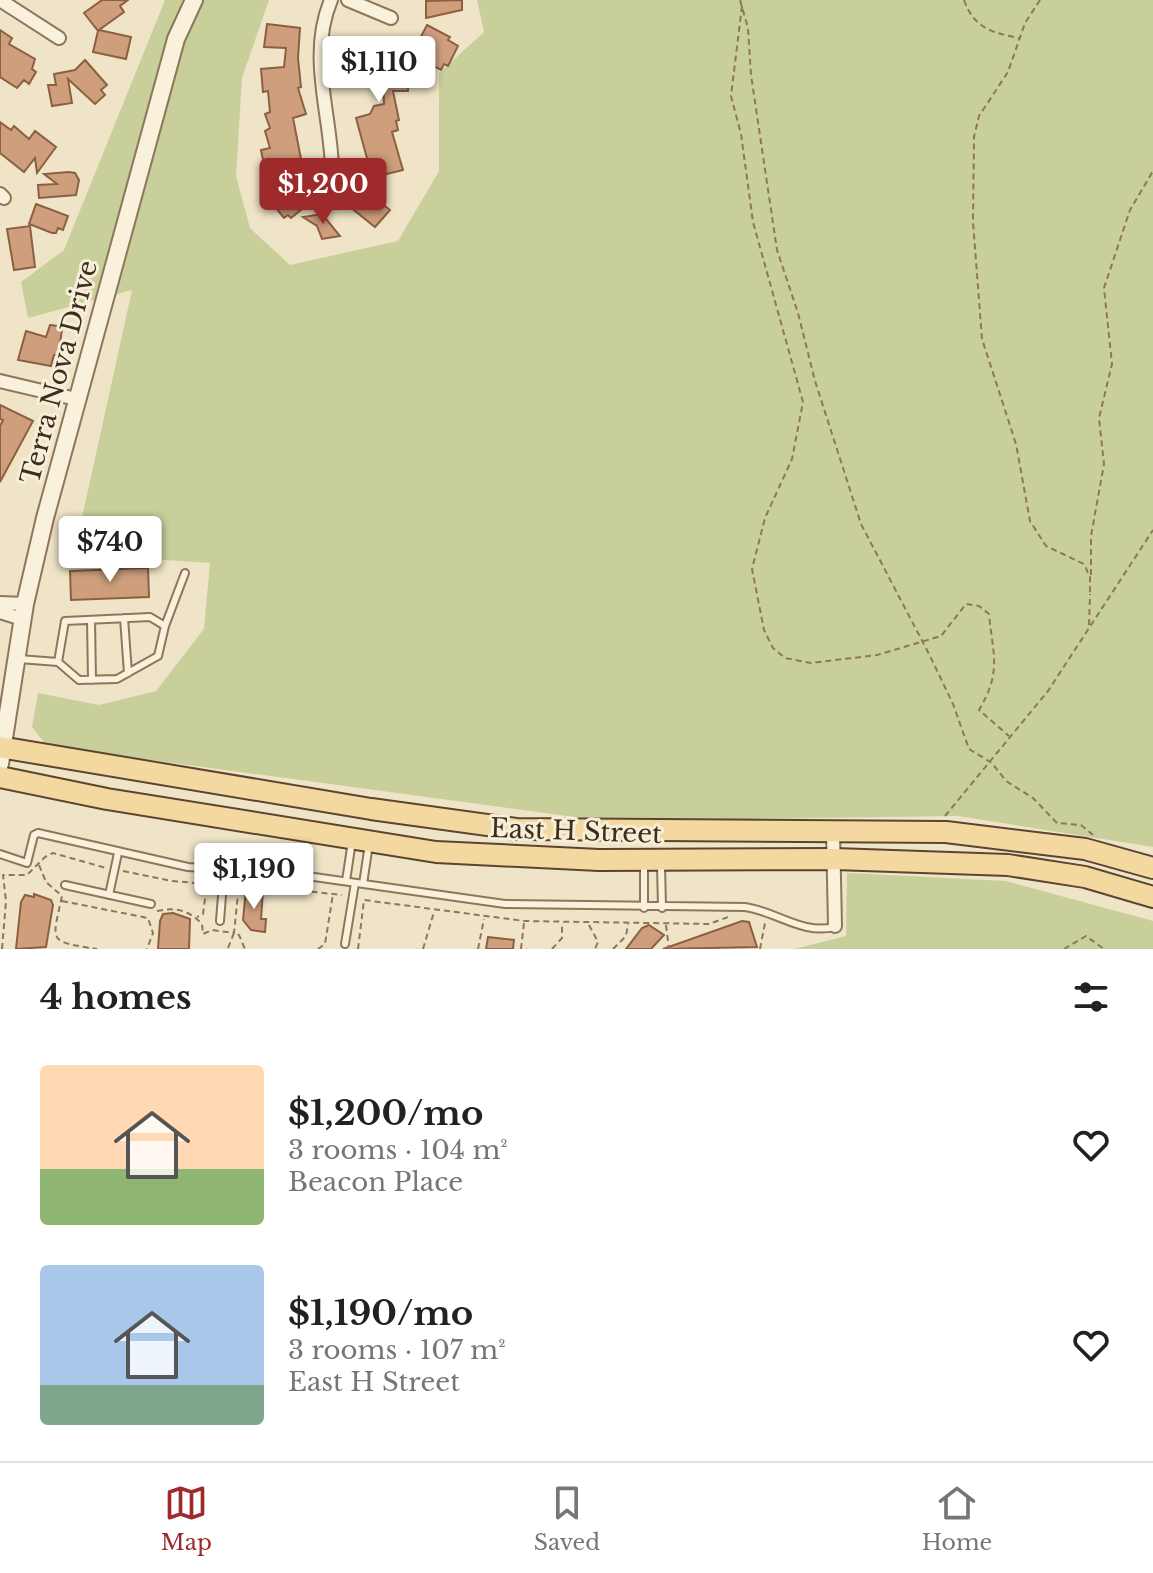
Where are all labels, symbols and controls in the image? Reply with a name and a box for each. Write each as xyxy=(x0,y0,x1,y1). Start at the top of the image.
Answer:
pin: $1,110 xyxy=(314,36,444,104)
text: $1,110 xyxy=(340,46,418,78)
pin: $1,200 xyxy=(258,158,388,226)
text: $1,200 xyxy=(277,168,369,200)
street label: Terra Nova Drive xyxy=(14,257,104,487)
pin: $740 xyxy=(63,516,157,584)
text: $740 xyxy=(77,526,143,558)
street label: East H Street xyxy=(489,812,663,850)
pin: $1,190 xyxy=(189,843,319,911)
text: $1,190 xyxy=(212,853,296,885)
icon: filters xyxy=(1069,975,1113,1019)
text: 4 homes xyxy=(40,976,192,1018)
text: $1,200/mo xyxy=(288,1092,483,1134)
icon: home xyxy=(104,1097,200,1193)
icon: heart xyxy=(1069,1123,1113,1167)
text: 3 rooms · 104 m² xyxy=(288,1134,508,1166)
text: Beacon Place xyxy=(288,1166,463,1198)
text: $1,190/mo xyxy=(288,1292,473,1334)
icon: home xyxy=(104,1297,200,1393)
icon: heart xyxy=(1069,1323,1113,1367)
text: 3 rooms · 107 m² xyxy=(288,1334,506,1366)
text: East H Street xyxy=(288,1366,460,1398)
tab: Map xyxy=(161,1481,212,1556)
tab: Saved xyxy=(534,1481,600,1556)
tab: Home xyxy=(922,1481,992,1556)

